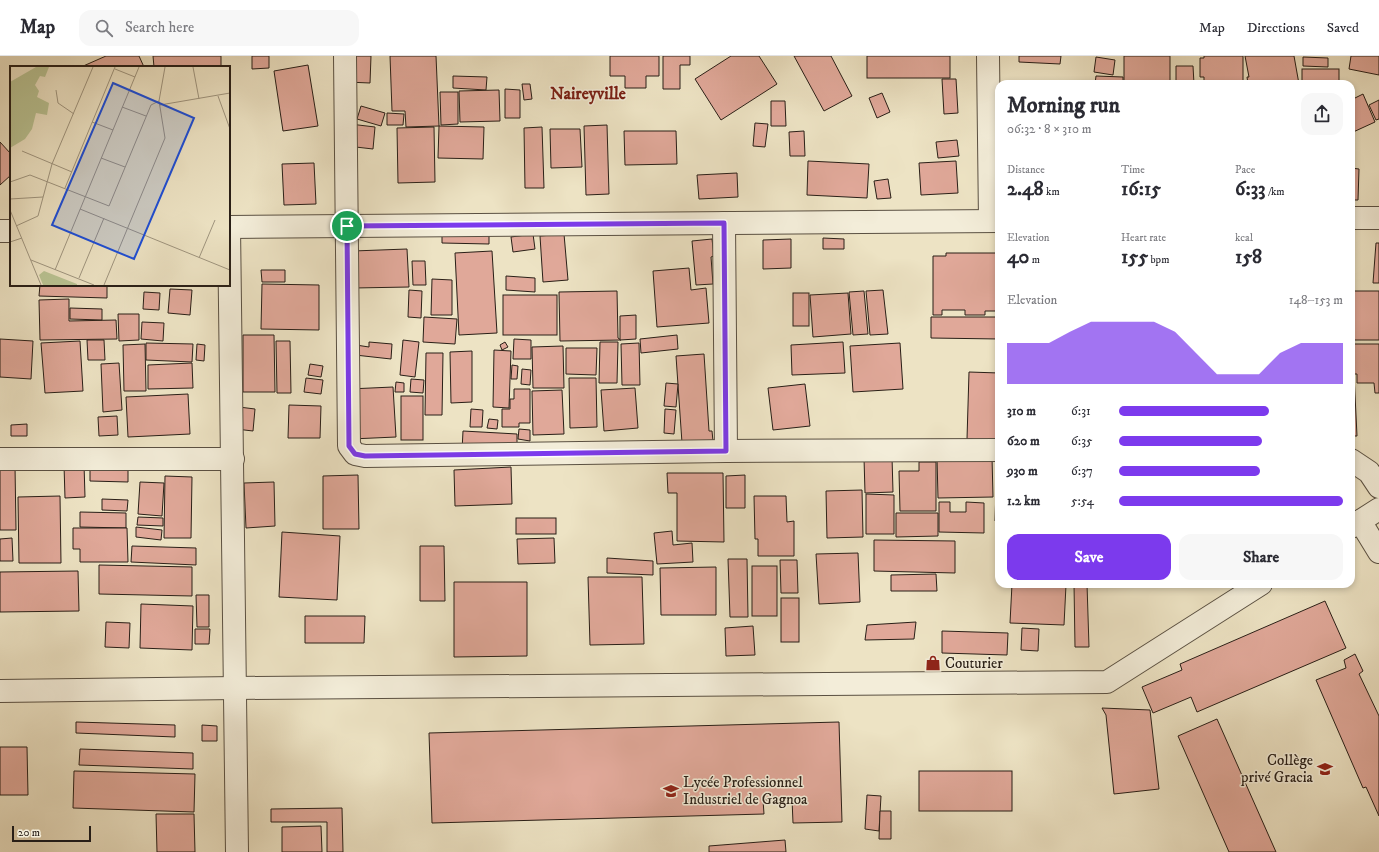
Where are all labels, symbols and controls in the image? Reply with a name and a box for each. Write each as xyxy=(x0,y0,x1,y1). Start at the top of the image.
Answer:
search box xyxy=(79,10,359,46)
text: Map xyxy=(20,16,55,39)
icon: search xyxy=(93,17,115,39)
text: Search here xyxy=(125,18,194,37)
text: Map xyxy=(1199,19,1225,37)
text: Directions xyxy=(1247,19,1305,37)
text: Saved xyxy=(1327,19,1359,37)
inset map xyxy=(10,66,230,286)
district label: Naireyville xyxy=(550,83,626,105)
text: Morning run xyxy=(1007,92,1120,119)
button: share xyxy=(1301,93,1343,135)
text: 06:32 · 8 × 310 m xyxy=(1007,121,1092,137)
text: Distance xyxy=(1007,163,1045,177)
text: Time xyxy=(1121,163,1145,177)
text: Pace xyxy=(1235,163,1255,177)
text: 2.48 xyxy=(1007,177,1044,202)
text: 16:15 xyxy=(1121,177,1161,202)
text: 6:33 xyxy=(1235,177,1266,202)
text: km xyxy=(1044,185,1060,199)
text: /km xyxy=(1266,185,1285,199)
pin xyxy=(330,209,364,243)
icon: arrive xyxy=(336,215,358,237)
text: Elevation xyxy=(1007,231,1050,245)
text: Heart rate xyxy=(1121,231,1166,245)
text: kcal xyxy=(1235,231,1253,245)
text: 40 xyxy=(1007,245,1029,270)
text: 155 xyxy=(1121,245,1148,270)
text: 158 xyxy=(1235,245,1262,270)
text: m xyxy=(1029,253,1040,267)
text: bpm xyxy=(1148,253,1169,267)
text: Elevation xyxy=(1007,292,1057,308)
text: 148–153 m xyxy=(1289,292,1343,308)
text: 310 m xyxy=(1007,403,1036,419)
text: 6:31 xyxy=(1071,403,1091,419)
text: 620 m xyxy=(1007,433,1040,449)
text: 6:35 xyxy=(1071,433,1092,449)
text: 930 m xyxy=(1007,463,1038,479)
text: 6:37 xyxy=(1071,463,1093,479)
text: 1.2 km xyxy=(1007,493,1040,509)
text: 5:54 xyxy=(1071,493,1094,509)
button: Save xyxy=(1007,534,1171,580)
button: Share xyxy=(1179,534,1343,580)
shop icon: Couturier xyxy=(924,654,942,672)
place label: Couturier xyxy=(945,654,1003,673)
place label: Collège privé Gracia xyxy=(1240,751,1314,787)
school or university icon: Collège privé Gracia xyxy=(1316,760,1334,778)
place label: Lycée Professionnel Industriel de Gagnoa xyxy=(683,773,808,809)
school or university icon: Lycée Professionnel Industriel de Gagnoa xyxy=(662,782,680,800)
scale bar xyxy=(12,824,91,843)
text: 20 m xyxy=(18,826,40,840)

